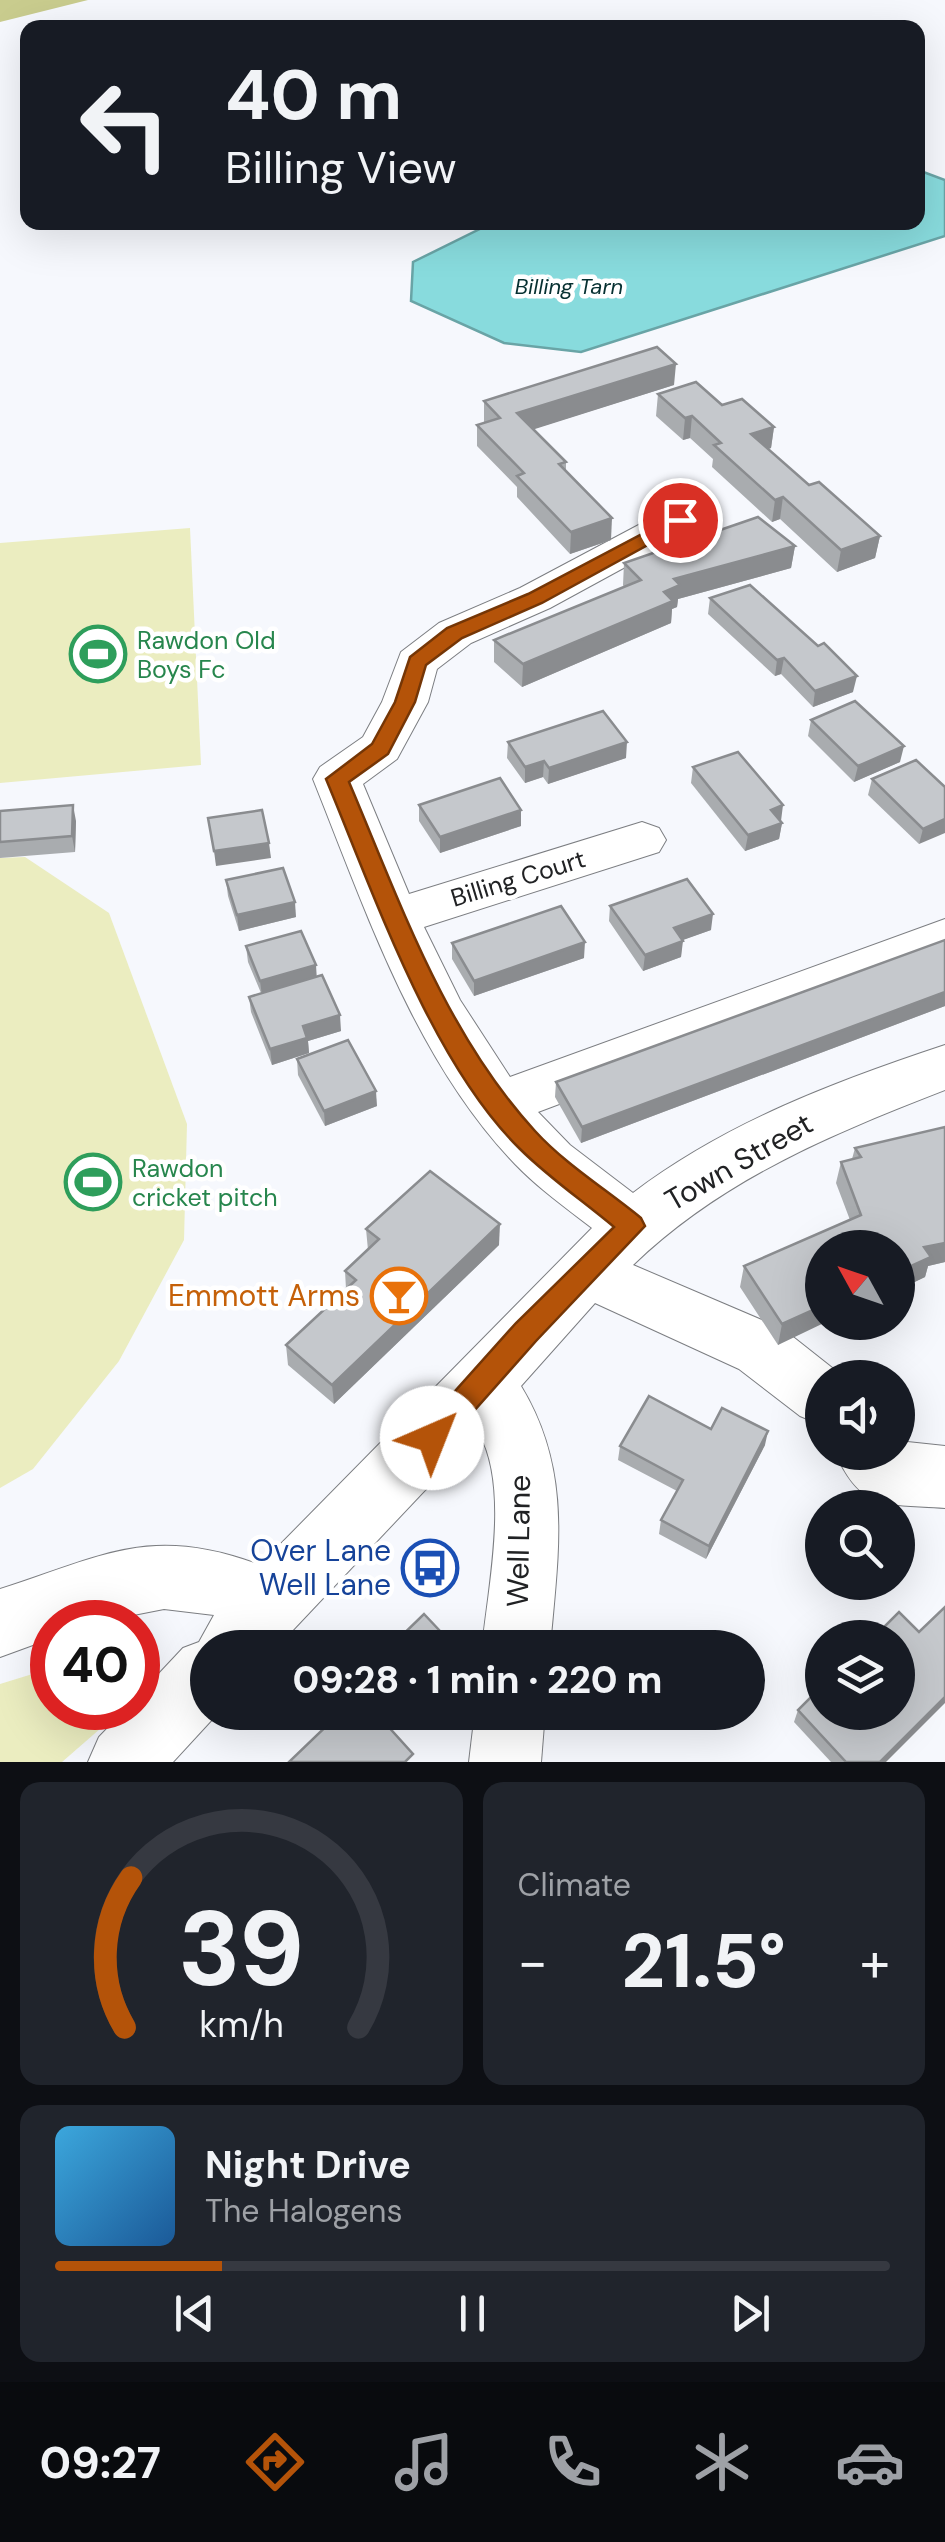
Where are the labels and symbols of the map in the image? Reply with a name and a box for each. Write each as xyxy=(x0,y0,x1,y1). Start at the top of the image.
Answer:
water label: Billing Tarn xyxy=(515,272,623,301)
pin xyxy=(638,478,723,563)
sports icon: Rawdon Old Boys Fc xyxy=(68,624,128,684)
place label: Rawdon Old Boys Fc xyxy=(137,624,276,686)
street label: Billing Court xyxy=(447,842,590,915)
street label: Town Street xyxy=(658,1104,820,1220)
sports icon: Rawdon cricket pitch xyxy=(63,1152,123,1212)
place label: Rawdon cricket pitch xyxy=(132,1152,278,1214)
north arrow xyxy=(805,1230,915,1340)
bar icon: Emmott Arms xyxy=(369,1266,429,1326)
place label: Emmott Arms xyxy=(168,1276,360,1315)
position arrow xyxy=(380,1386,484,1490)
street label: Well Lane xyxy=(498,1475,539,1607)
place label: Over Lane Well Lane xyxy=(250,1531,391,1604)
bus stop icon: Over Lane Well Lane xyxy=(400,1538,460,1598)
speed limit sign: 40 xyxy=(30,1600,160,1730)

